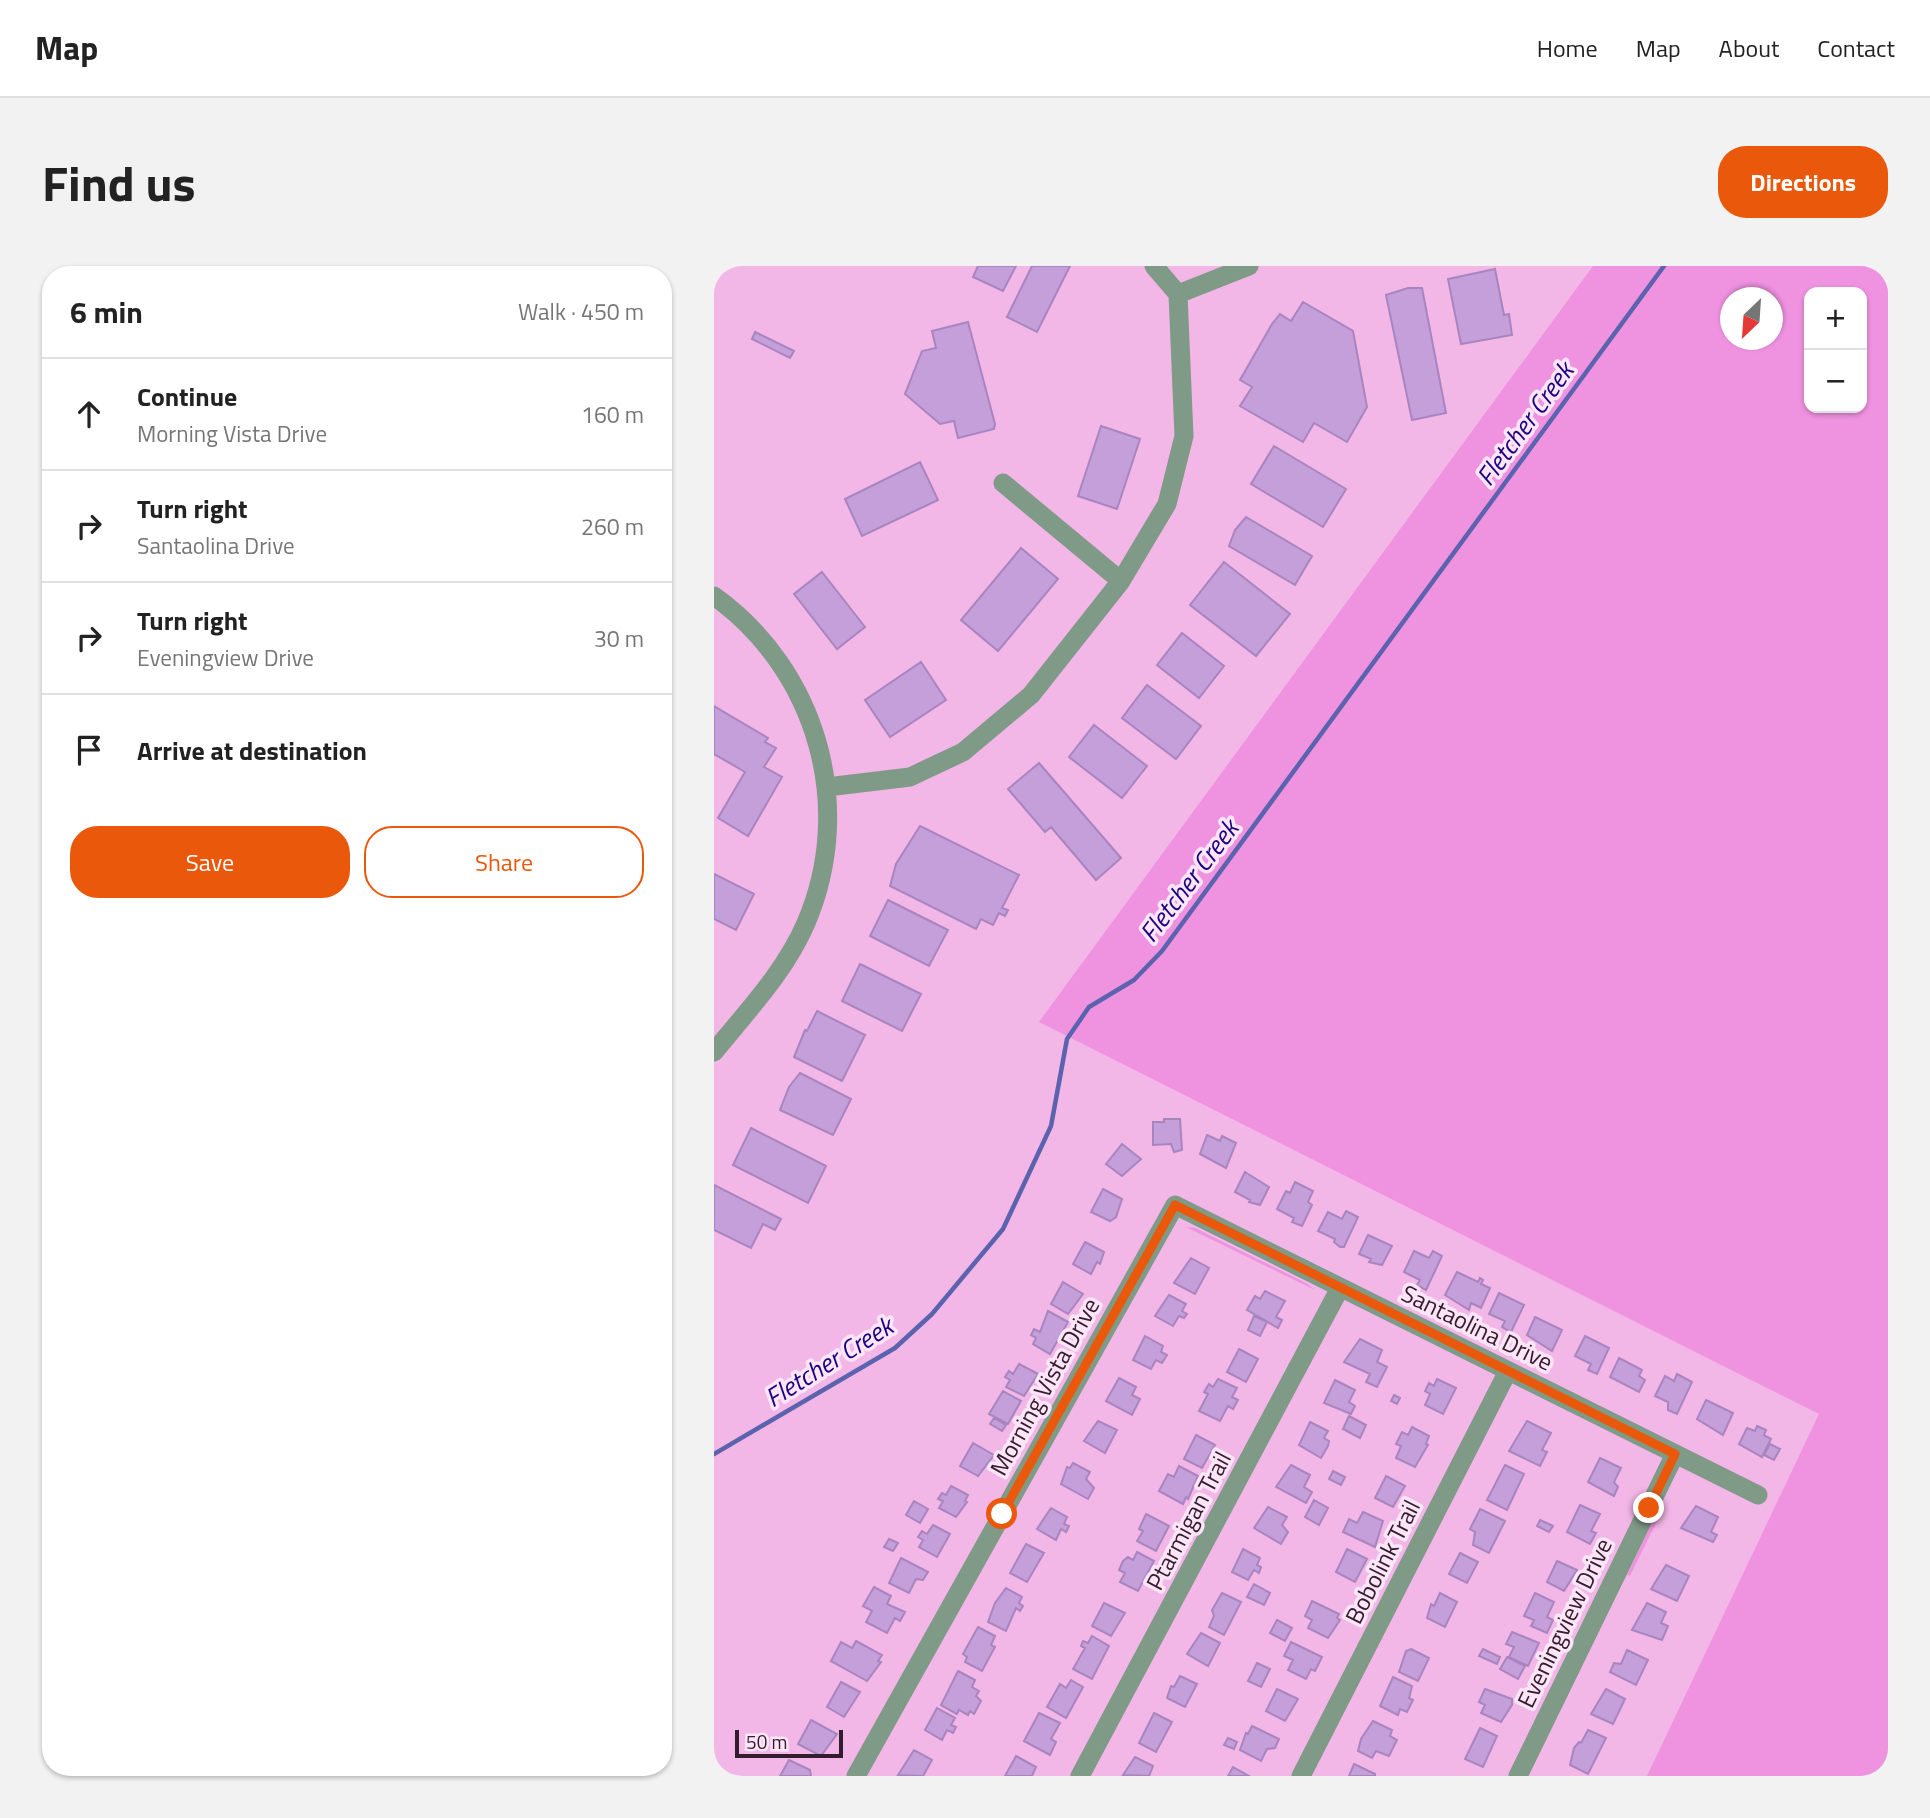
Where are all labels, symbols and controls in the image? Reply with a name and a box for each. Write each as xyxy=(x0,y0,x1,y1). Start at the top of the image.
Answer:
text: Map xyxy=(35,23,98,73)
text: Home xyxy=(1537,30,1598,66)
text: Map xyxy=(1636,30,1681,66)
text: About xyxy=(1719,30,1779,66)
text: Contact xyxy=(1817,30,1895,66)
text: Find us xyxy=(42,145,196,220)
button: Directions xyxy=(1718,146,1888,218)
north arrow xyxy=(1720,287,1783,350)
map controls xyxy=(1804,287,1867,413)
button: + xyxy=(1804,287,1867,350)
text: 6 min xyxy=(70,289,143,335)
text: Walk · 450 m xyxy=(518,294,644,329)
button: − xyxy=(1804,350,1867,413)
water label: Fletcher Creek xyxy=(1466,351,1585,494)
text: Continue xyxy=(137,377,237,416)
icon: ahead xyxy=(70,395,108,433)
text: 160 m xyxy=(581,397,644,432)
text: Morning Vista Drive xyxy=(137,416,327,451)
text: Turn right xyxy=(137,489,248,528)
icon: right xyxy=(70,507,108,545)
text: 260 m xyxy=(581,509,644,544)
text: Santaolina Drive xyxy=(137,528,295,563)
text: Turn right xyxy=(137,601,248,640)
icon: right xyxy=(70,619,108,657)
text: 30 m xyxy=(594,621,644,656)
text: Eveningview Drive xyxy=(137,640,314,675)
icon: arrive xyxy=(70,731,108,769)
text: Arrive at destination xyxy=(137,731,367,770)
water label: Fletcher Creek xyxy=(1130,809,1250,950)
button: Save xyxy=(70,826,350,898)
button: Share xyxy=(364,826,644,898)
street label: Santaolina Drive xyxy=(1396,1275,1559,1379)
street label: Morning Vista Drive xyxy=(980,1291,1108,1482)
water label: Fletcher Creek xyxy=(757,1305,903,1416)
street label: Ptarmigan Trail xyxy=(1136,1445,1240,1596)
route end xyxy=(1633,1492,1664,1523)
street label: Bobolink Trail xyxy=(1335,1493,1429,1630)
route start xyxy=(986,1498,1017,1529)
street label: Eveningview Drive xyxy=(1507,1532,1621,1713)
scale bar xyxy=(735,1727,844,1759)
text: 50 m xyxy=(746,1727,787,1756)

